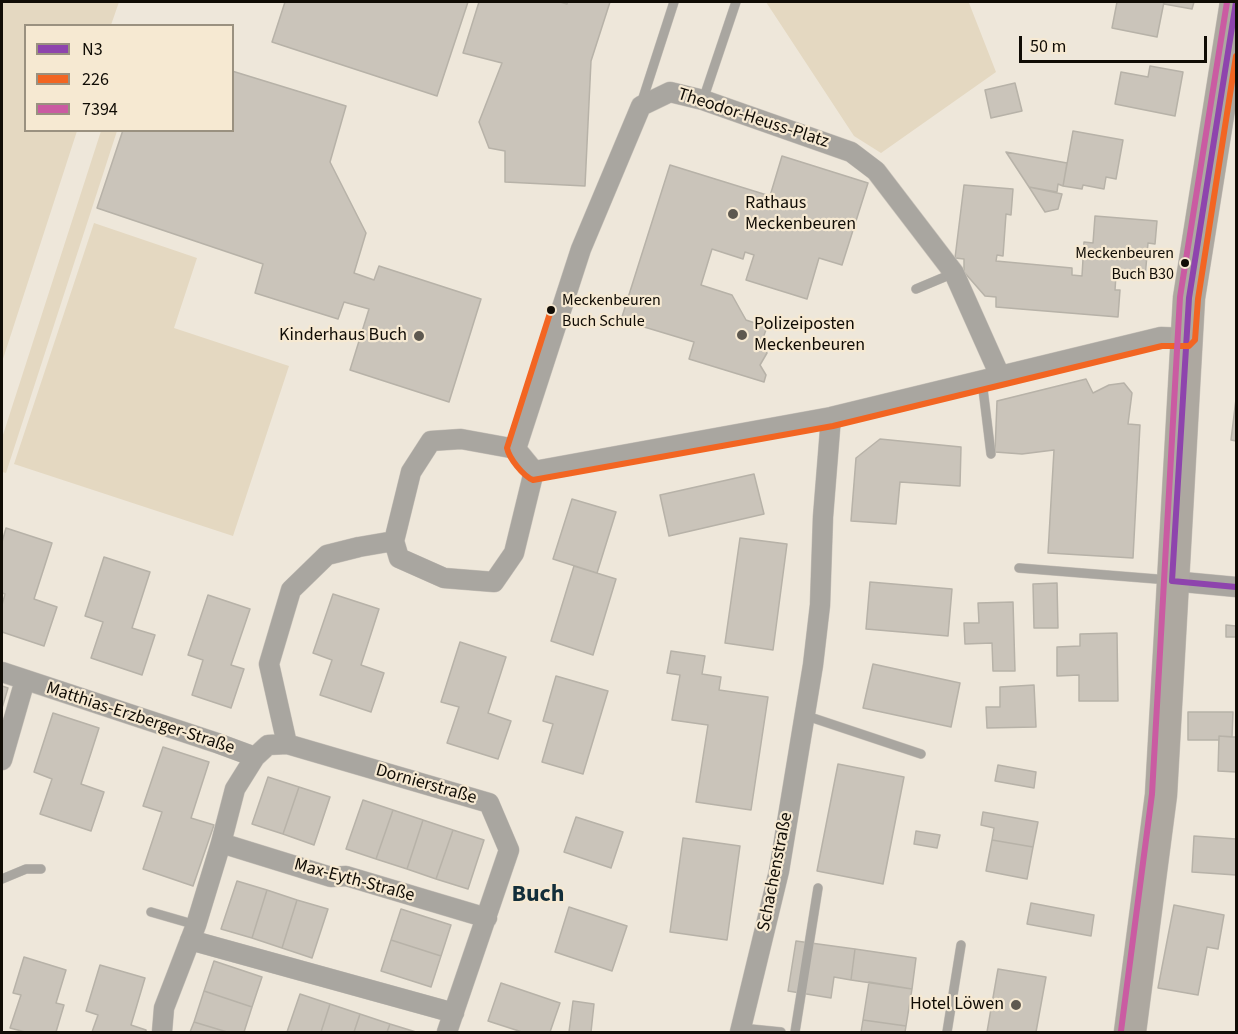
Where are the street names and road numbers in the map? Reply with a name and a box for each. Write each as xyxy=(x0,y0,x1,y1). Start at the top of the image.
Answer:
street label: Theodor-Heuss-Platz xyxy=(675,84,831,154)
street label: Matthias-Erzberger-Straße xyxy=(43,678,237,760)
street label: Dornierstraße xyxy=(373,760,479,810)
street label: Schachenstraße xyxy=(754,811,798,933)
street label: Max-Eyth-Straße xyxy=(291,855,417,907)

